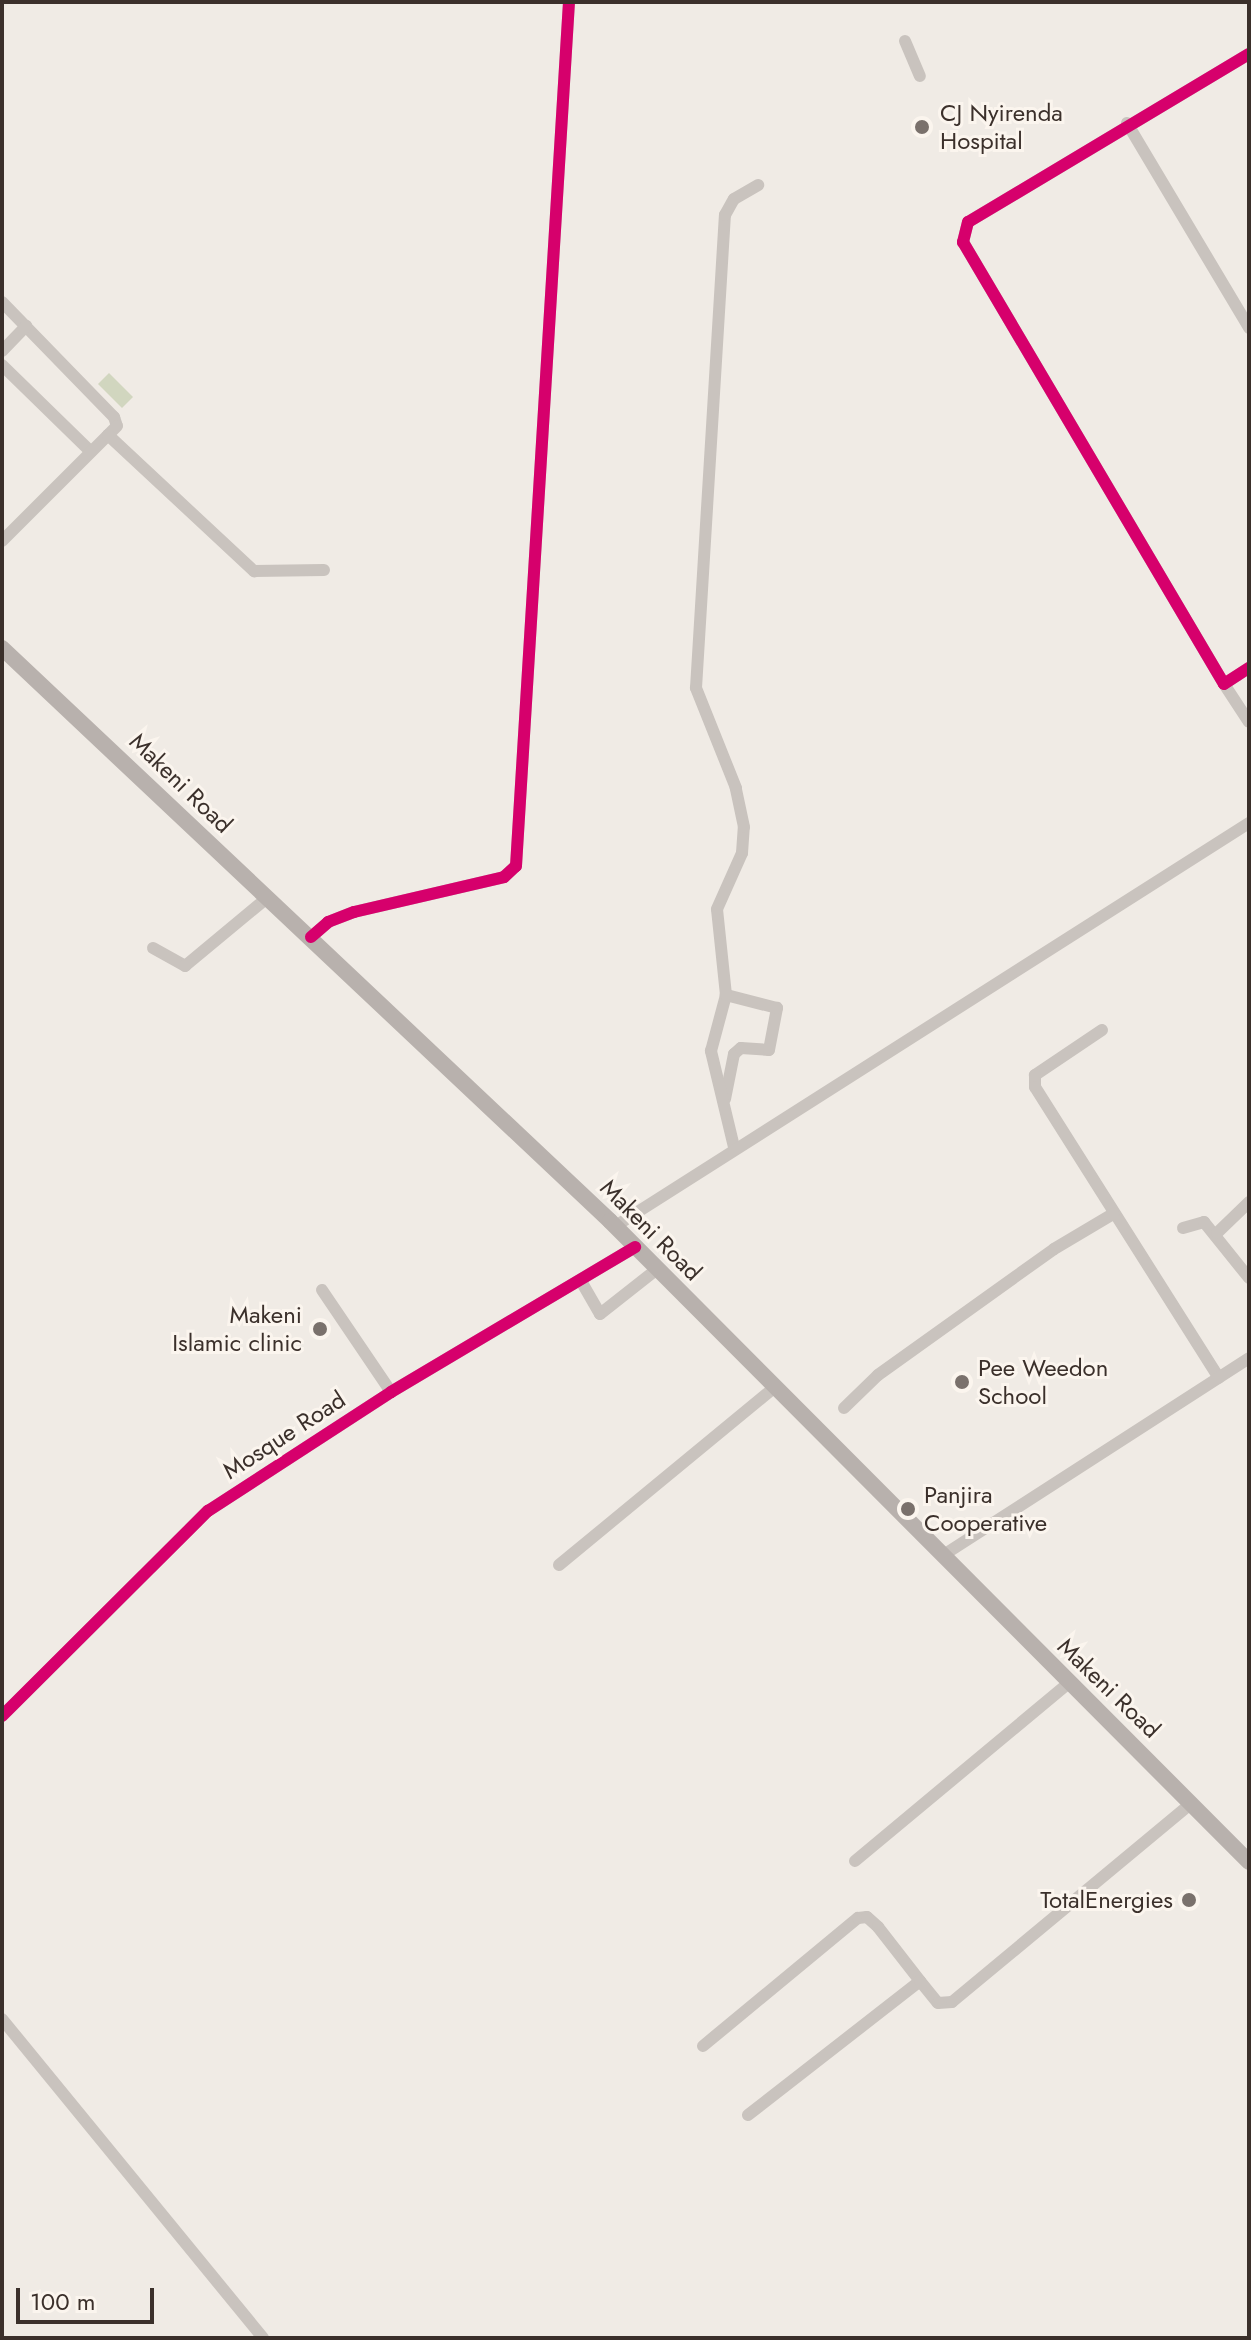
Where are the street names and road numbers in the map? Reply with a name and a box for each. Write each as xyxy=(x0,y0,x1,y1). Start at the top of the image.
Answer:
street label: Makeni Road xyxy=(124,727,238,839)
street label: Makeni Road xyxy=(594,1173,708,1287)
street label: Mosque Road xyxy=(218,1385,350,1485)
street label: Makeni Road xyxy=(1052,1632,1166,1744)

